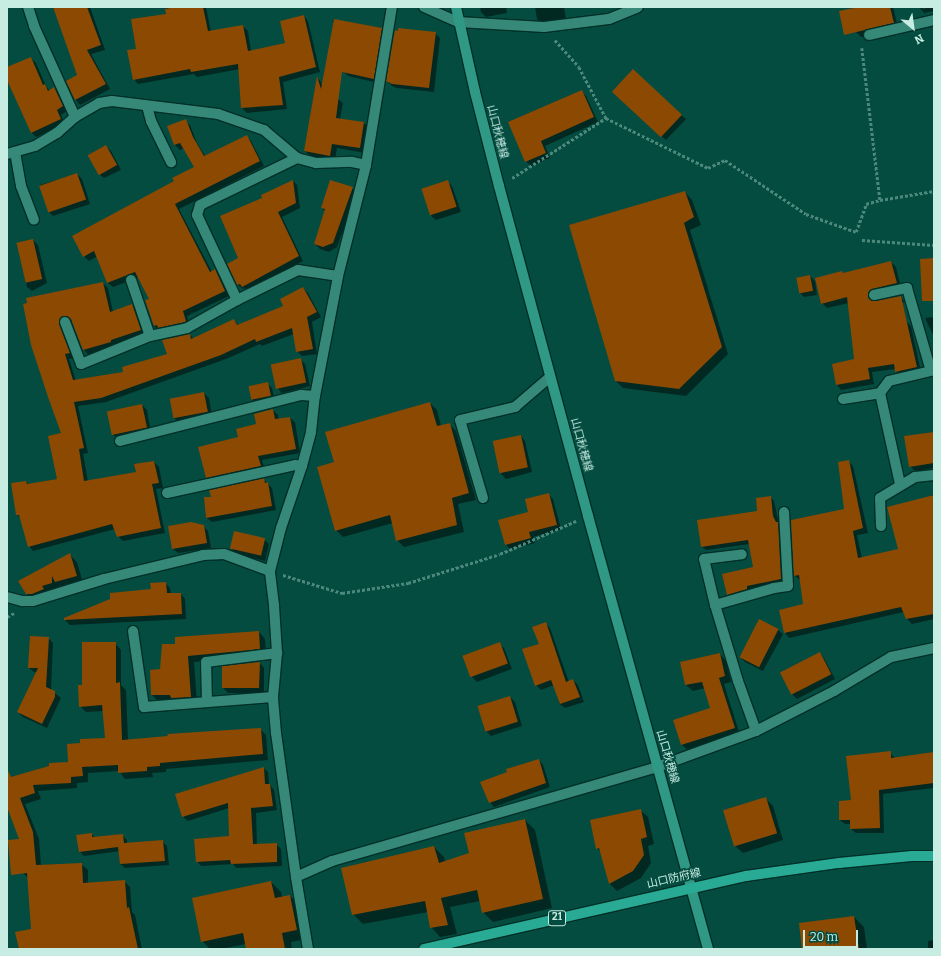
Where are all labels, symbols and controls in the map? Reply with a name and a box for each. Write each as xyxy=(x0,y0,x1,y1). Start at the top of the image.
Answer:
north arrow xyxy=(893,8,933,48)
text: N xyxy=(912,31,926,47)
street label: 山口秋穂線 xyxy=(484,104,510,160)
street label: 山口秋穂線 xyxy=(568,417,594,473)
street label: 山口秋穂線 xyxy=(653,729,681,785)
street label: 山口防府線 xyxy=(646,866,702,892)
road number: 21 xyxy=(548,910,566,926)
scale bar xyxy=(805,922,860,948)
text: 20 m xyxy=(810,930,838,944)

